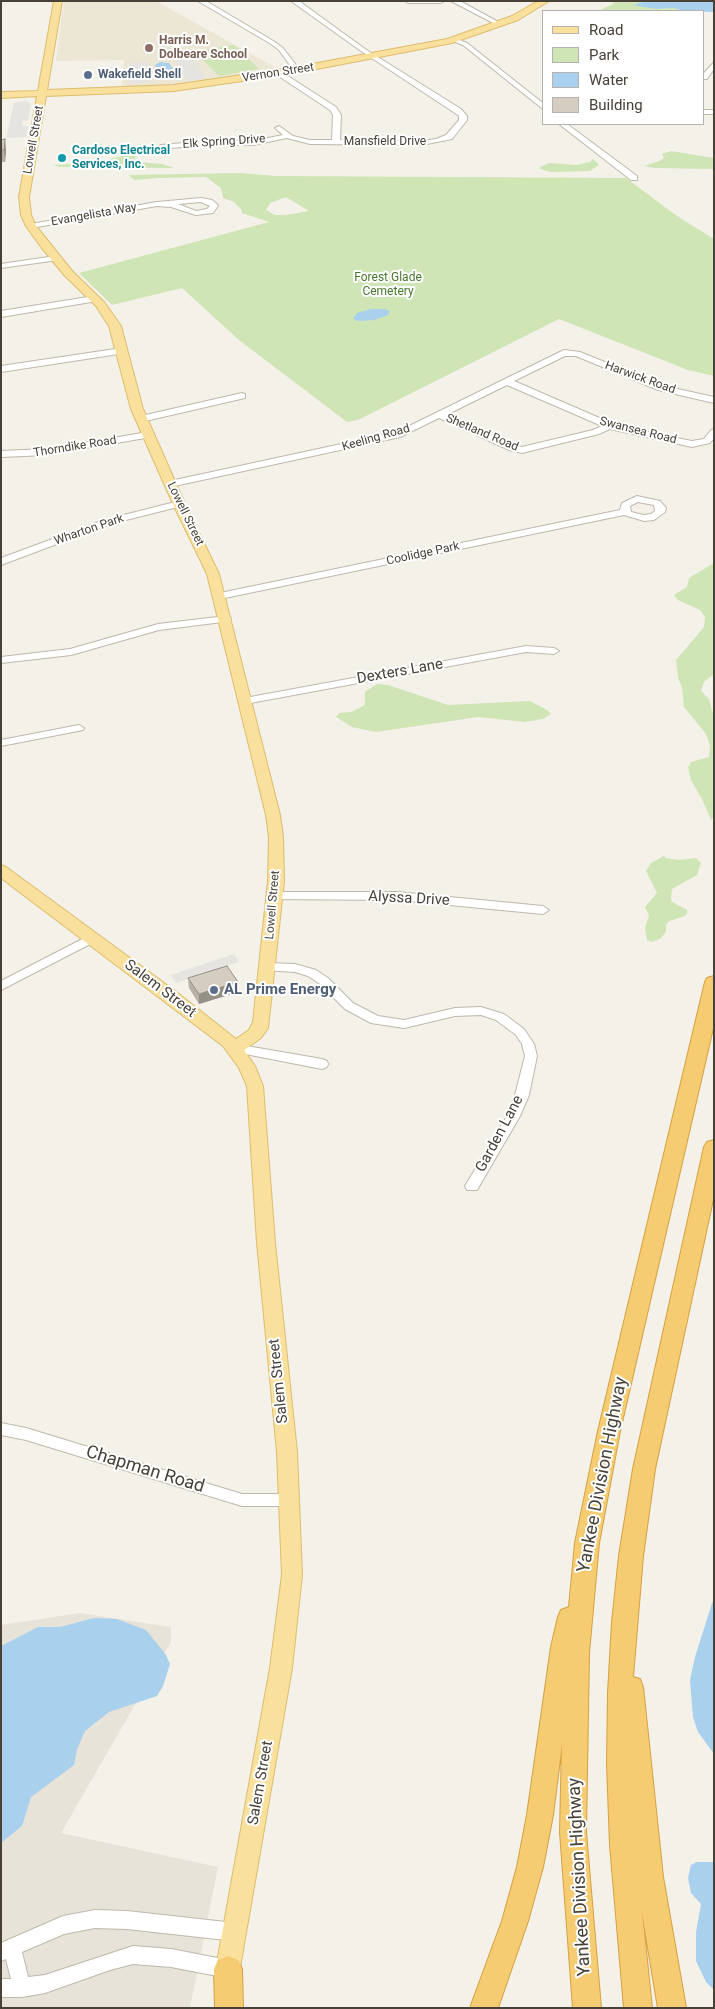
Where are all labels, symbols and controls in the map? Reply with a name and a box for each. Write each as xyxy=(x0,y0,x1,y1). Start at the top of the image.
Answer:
legend xyxy=(542,10,705,125)
text: Road xyxy=(589,21,623,39)
place label: Harris M. Dolbeare School xyxy=(159,34,247,62)
marker: Harris M. Dolbeare School xyxy=(143,42,155,54)
text: Park xyxy=(589,46,619,64)
street label: Vernon Street xyxy=(241,60,315,86)
place label: Wakefield Shell xyxy=(98,68,181,82)
marker: Wakefield Shell xyxy=(82,69,94,81)
text: Water xyxy=(589,71,628,89)
text: Building xyxy=(589,96,643,114)
street label: Lowell Street xyxy=(21,105,47,175)
street label: Elk Spring Drive xyxy=(182,132,266,152)
street label: Mansfield Drive xyxy=(344,135,426,149)
place label: Cardoso Electrical Services, Inc. xyxy=(72,144,170,172)
marker: Cardoso Electrical Services, Inc. xyxy=(56,152,68,164)
street label: Evangelista Way xyxy=(50,200,138,230)
park label: Forest Glade Cemetery xyxy=(354,271,422,299)
street label: Harwick Road xyxy=(603,359,677,397)
street label: Shetland Road xyxy=(444,411,520,455)
street label: Swansea Road xyxy=(598,414,678,448)
street label: Keeling Road xyxy=(340,421,412,455)
street label: Thorndike Road xyxy=(32,433,118,461)
street label: Lowell Street xyxy=(163,480,207,548)
street label: Wharton Park xyxy=(52,511,126,549)
street label: Coolidge Park xyxy=(385,539,461,569)
street label: Dexters Lane xyxy=(356,656,444,688)
street label: Lowell Street xyxy=(263,870,283,940)
street label: Alyssa Drive xyxy=(368,888,450,910)
street label: Salem Street xyxy=(121,956,199,1022)
place label: AL Prime Energy xyxy=(224,981,336,999)
marker: AL Prime Energy xyxy=(208,984,220,996)
street label: Garden Lane xyxy=(472,1093,528,1175)
street label: Salem Street xyxy=(266,1338,292,1424)
street label: Yankee Division Highway xyxy=(573,1375,633,1575)
street label: Chapman Road xyxy=(83,1442,207,1498)
street label: Salem Street xyxy=(245,1740,277,1826)
street label: Yankee Division Highway xyxy=(564,1777,596,1977)

